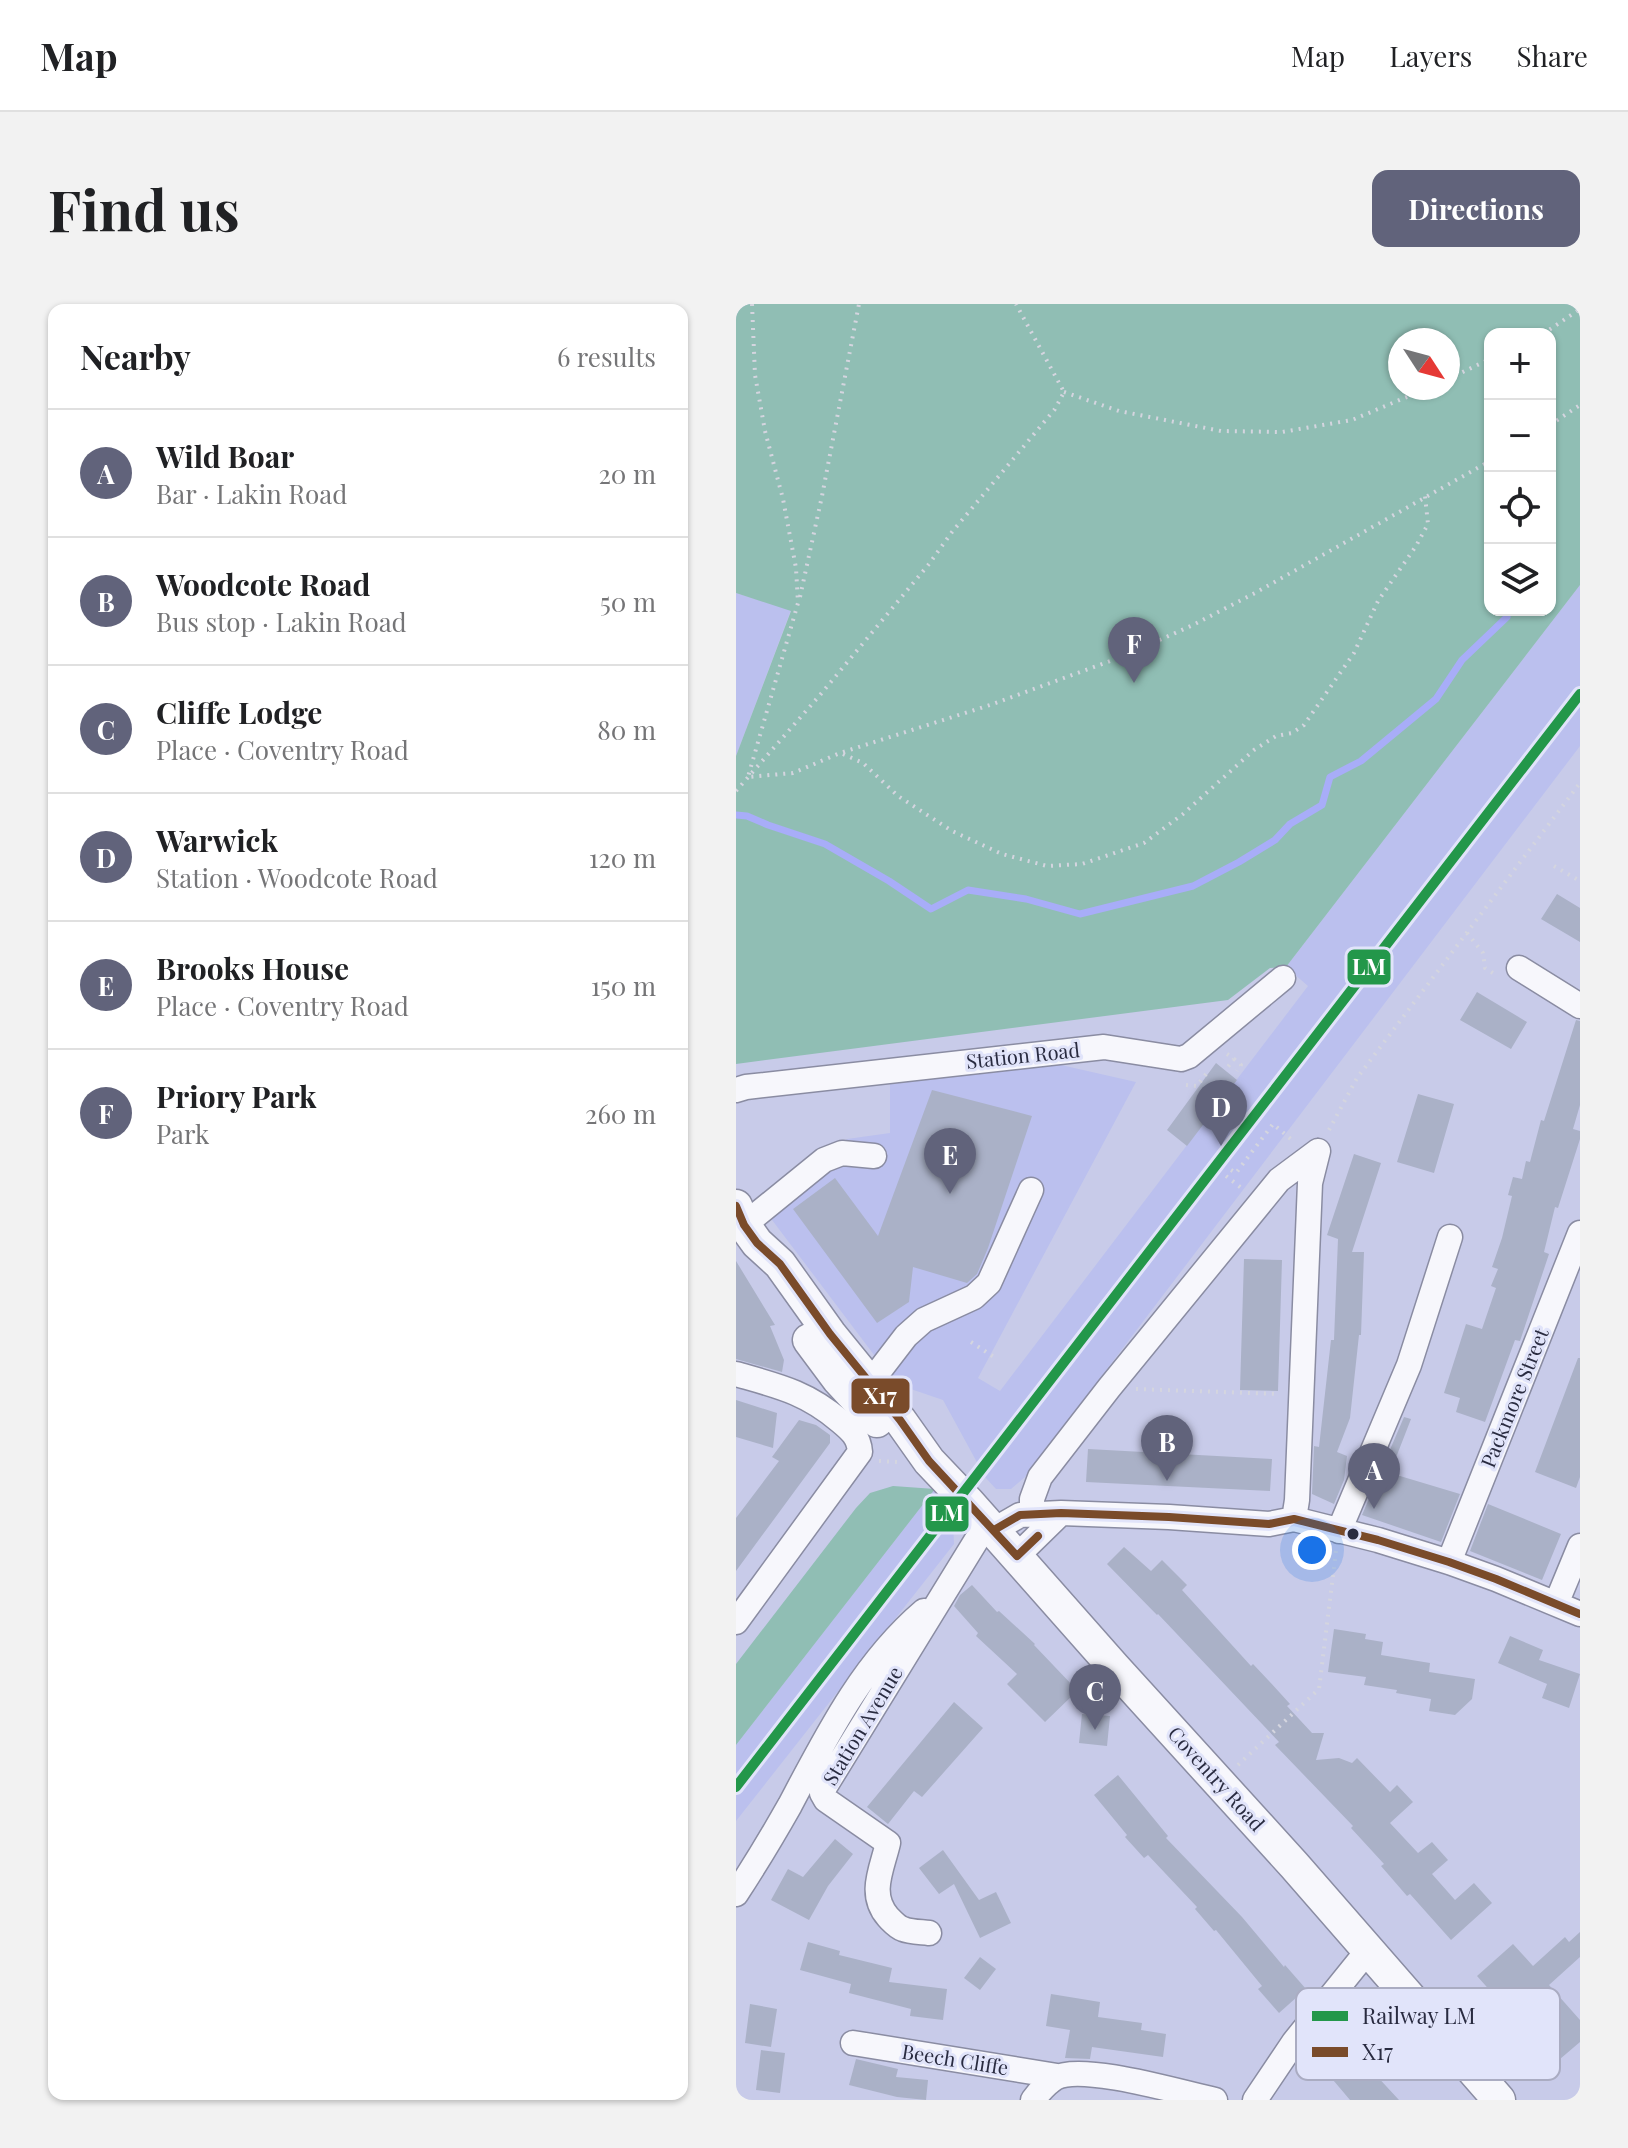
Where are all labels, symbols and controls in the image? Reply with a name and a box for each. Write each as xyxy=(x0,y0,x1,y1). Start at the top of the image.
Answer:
text: Map xyxy=(40,30,117,81)
text: Map xyxy=(1291,37,1345,74)
text: Layers xyxy=(1389,37,1472,74)
text: Share xyxy=(1516,37,1588,74)
button: Directions xyxy=(1372,170,1580,247)
text: Find us xyxy=(48,171,240,246)
north arrow xyxy=(1388,328,1460,400)
map controls xyxy=(1484,328,1556,616)
button: + xyxy=(1484,328,1556,400)
text: Nearby xyxy=(80,333,191,379)
text: 6 results xyxy=(557,339,656,374)
button: − xyxy=(1484,400,1556,472)
text: Wild Boar xyxy=(156,436,294,476)
text: A xyxy=(97,456,115,491)
text: 20 m xyxy=(598,456,656,491)
button: locate xyxy=(1484,472,1556,544)
text: Bar · Lakin Road xyxy=(156,476,347,511)
button: layers xyxy=(1484,544,1556,616)
text: Woodcote Road xyxy=(156,564,370,604)
text: B xyxy=(97,584,115,619)
text: 50 m xyxy=(600,584,656,619)
text: Bus stop · Lakin Road xyxy=(156,604,407,639)
pin: F xyxy=(1108,617,1160,683)
text: Cliffe Lodge xyxy=(156,692,322,732)
text: C xyxy=(97,712,115,747)
text: 80 m xyxy=(597,712,656,747)
text: Place · Coventry Road xyxy=(156,732,409,767)
text: Warwick xyxy=(156,820,278,860)
text: D xyxy=(96,840,116,875)
text: 120 m xyxy=(589,840,656,875)
text: Station · Woodcote Road xyxy=(156,860,438,895)
text: Brooks House xyxy=(156,948,349,988)
line badge: LM xyxy=(1346,948,1392,986)
text: LM xyxy=(1352,951,1386,981)
text: E xyxy=(98,968,114,1003)
text: 150 m xyxy=(591,968,656,1003)
text: Place · Coventry Road xyxy=(156,988,409,1023)
street label: Station Road xyxy=(965,1035,1081,1074)
text: Priory Park xyxy=(156,1076,317,1116)
pin: D xyxy=(1195,1080,1247,1146)
text: F xyxy=(98,1096,114,1131)
text: 260 m xyxy=(585,1096,656,1131)
text: Park xyxy=(156,1116,209,1151)
pin: E xyxy=(924,1128,976,1194)
street label: Packmore Street xyxy=(1473,1323,1554,1471)
line badge: X17 xyxy=(850,1377,911,1415)
text: X17 xyxy=(863,1380,897,1410)
pin: B xyxy=(1141,1415,1193,1481)
pin: A xyxy=(1348,1443,1400,1509)
line badge: LM xyxy=(924,1495,970,1533)
text: LM xyxy=(930,1497,964,1527)
unlabelled marker xyxy=(1345,1526,1361,1542)
your location xyxy=(1292,1530,1332,1570)
street label: Station Avenue xyxy=(816,1661,908,1790)
pin: C xyxy=(1069,1664,1121,1730)
street label: Coventry Road xyxy=(1163,1720,1272,1836)
legend xyxy=(1296,1988,1560,2080)
text: Railway LM xyxy=(1362,2000,1476,2030)
text: X17 xyxy=(1362,2036,1393,2066)
street label: Beech Cliffe xyxy=(900,2037,1010,2080)

